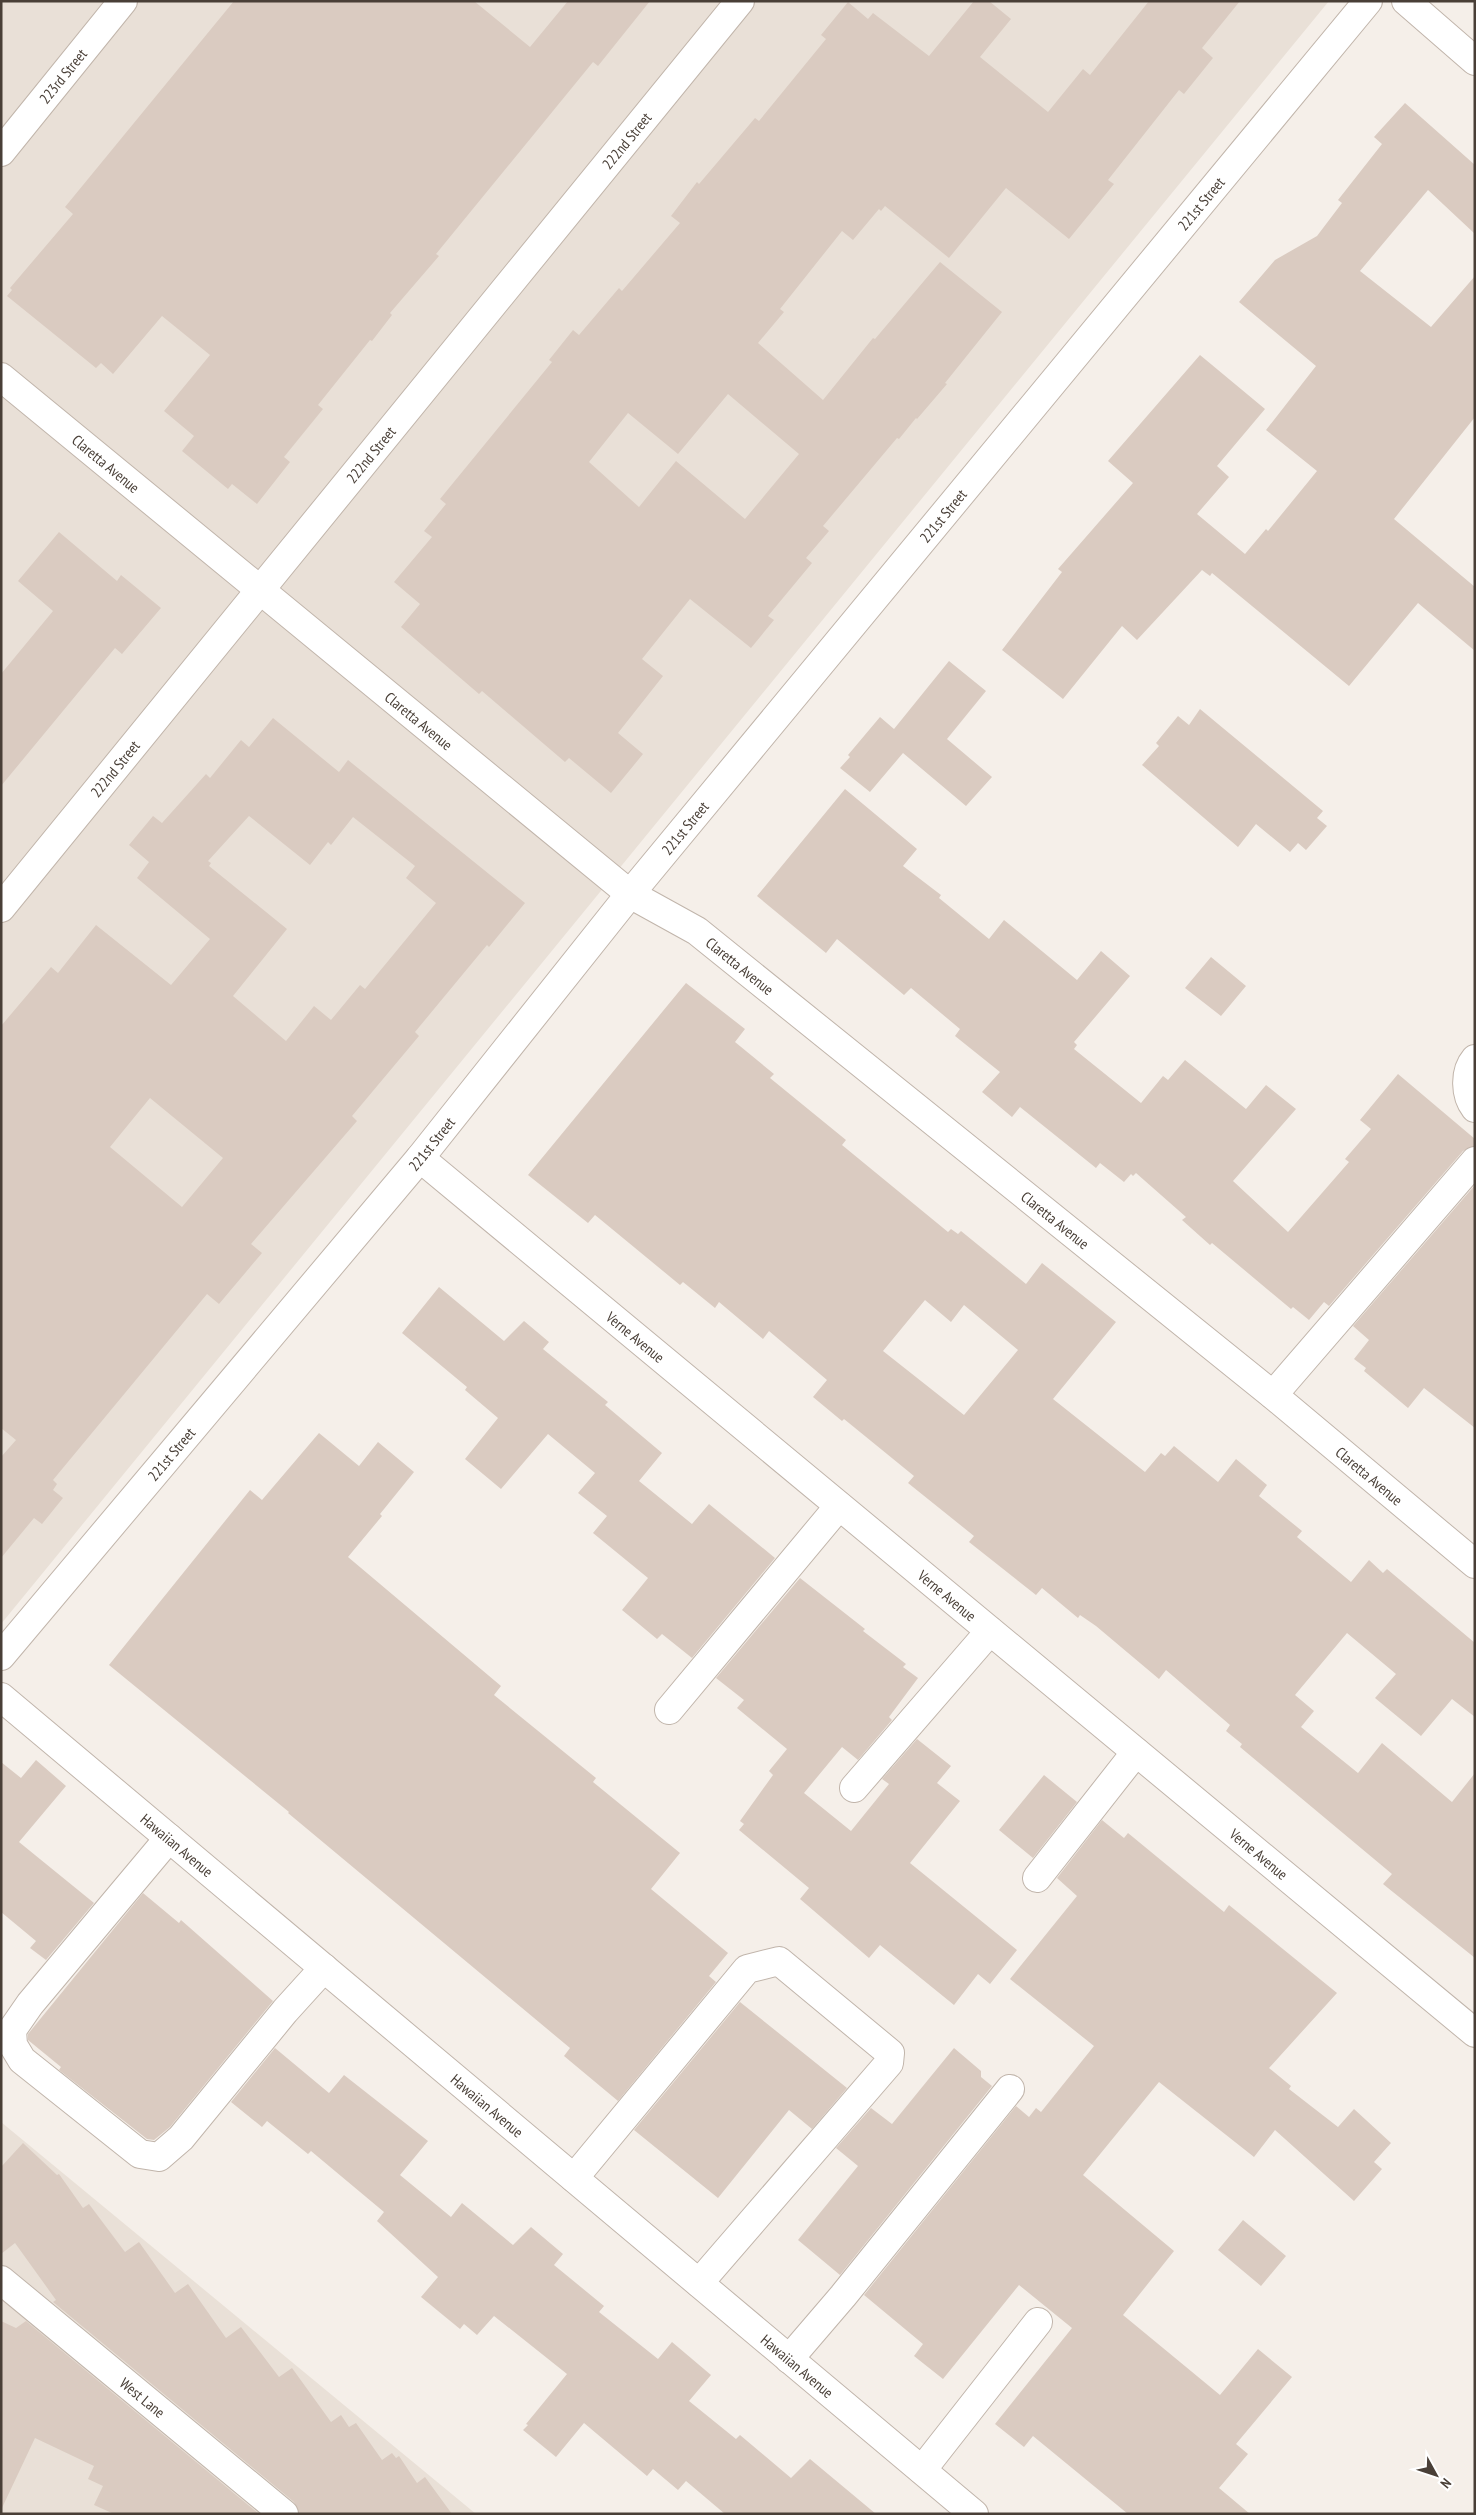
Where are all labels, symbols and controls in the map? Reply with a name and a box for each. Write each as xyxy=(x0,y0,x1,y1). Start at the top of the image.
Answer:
street label: 223rd Street xyxy=(35,44,90,107)
street label: 222nd Street xyxy=(598,108,655,173)
street label: 221st Street xyxy=(1173,173,1228,234)
street label: 222nd Street xyxy=(342,422,399,487)
street label: Claretta Avenue xyxy=(68,430,144,497)
street label: 221st Street xyxy=(915,485,970,546)
street label: Claretta Avenue xyxy=(381,687,457,754)
street label: 222nd Street xyxy=(86,736,143,801)
street label: 221st Street xyxy=(657,797,712,858)
street label: Claretta Avenue xyxy=(702,933,778,999)
street label: 221st Street xyxy=(404,1113,459,1175)
street label: Claretta Avenue xyxy=(1018,1187,1093,1253)
street label: Verne Avenue xyxy=(602,1306,669,1366)
street label: 221st Street xyxy=(143,1423,199,1485)
street label: Claretta Avenue xyxy=(1332,1442,1407,1509)
street label: Verne Avenue xyxy=(913,1565,980,1625)
street label: Hawaiian Avenue xyxy=(137,1809,217,1881)
street label: Verne Avenue xyxy=(1225,1824,1292,1884)
street label: Hawaiian Avenue xyxy=(447,2069,527,2141)
street label: Hawaiian Avenue xyxy=(757,2330,838,2402)
street label: West Lane xyxy=(116,2373,169,2421)
north arrow xyxy=(1411,2450,1461,2500)
text: N xyxy=(1437,2475,1455,2492)

